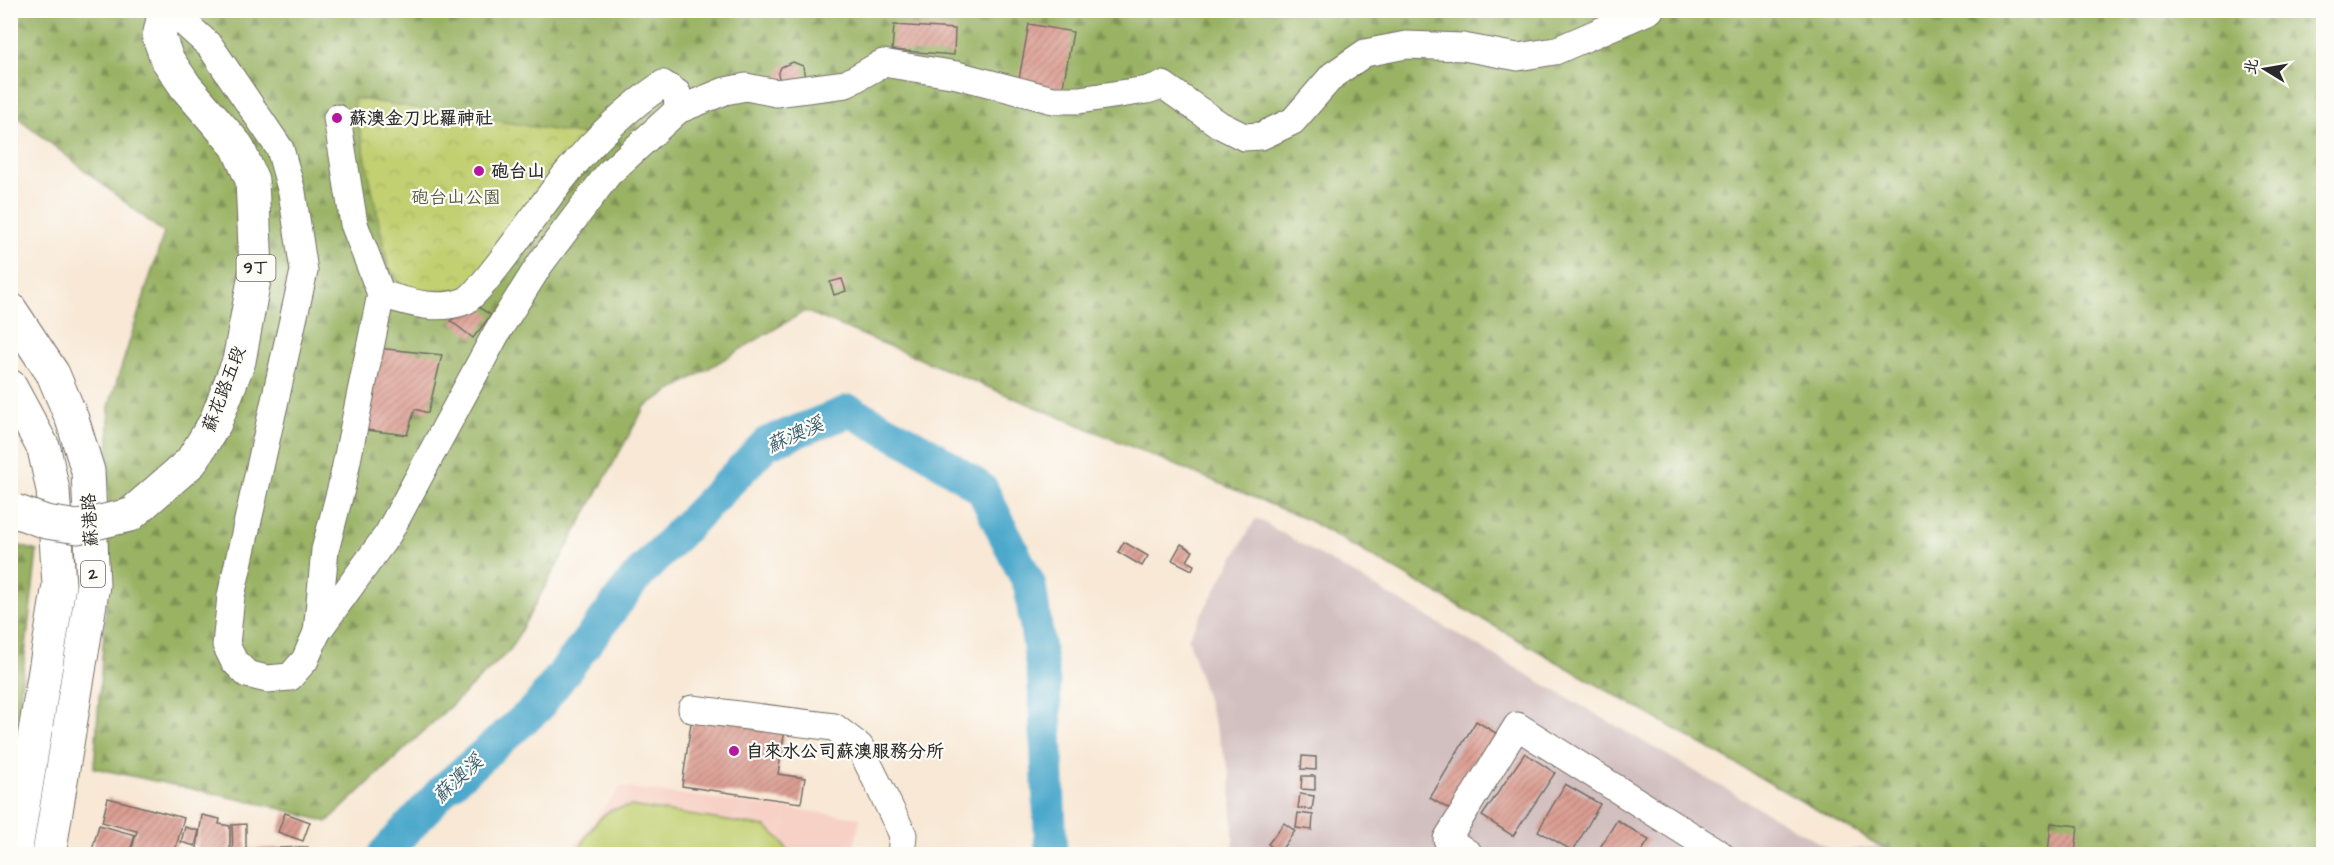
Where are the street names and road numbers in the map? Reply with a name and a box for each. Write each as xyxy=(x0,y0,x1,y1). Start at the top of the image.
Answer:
road number: 9丁 xyxy=(236,255,276,281)
street label: 蘇花路五段 xyxy=(196,343,252,435)
street label: 蘇港路 xyxy=(76,492,104,548)
road number: 2 xyxy=(81,561,105,587)

